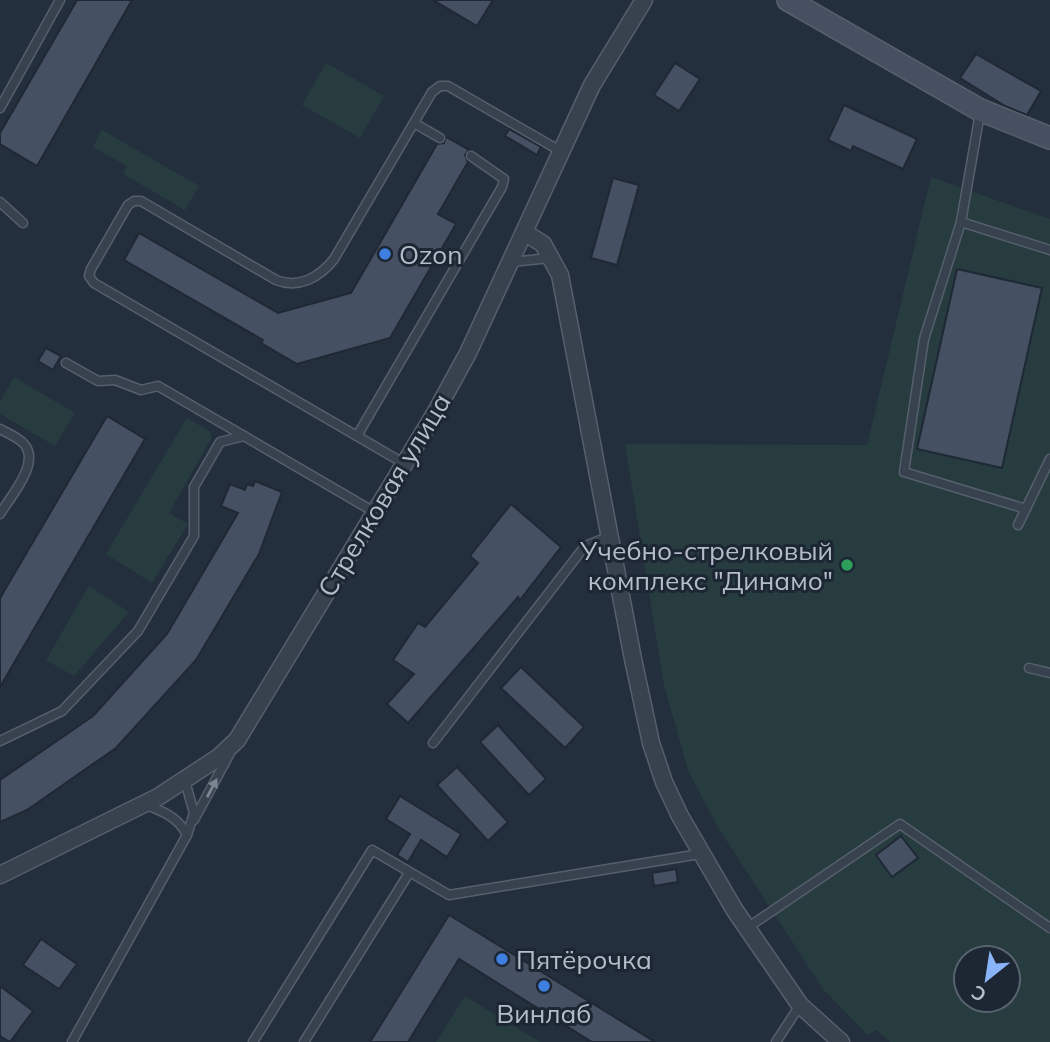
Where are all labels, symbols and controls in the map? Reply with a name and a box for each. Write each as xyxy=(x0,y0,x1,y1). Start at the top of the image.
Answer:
place label: Ozon xyxy=(399,238,462,271)
marker: Ozon xyxy=(377,246,393,262)
street label: Стрелковая улица xyxy=(310,387,458,603)
place label: Учебно-стрелковый комплекс "Динамо" xyxy=(579,534,833,597)
marker: Учебно-стрелковый комплекс "Динамо" xyxy=(839,557,855,573)
one-way arrow xyxy=(206,778,217,798)
place label: Пятёрочка xyxy=(516,943,652,976)
north arrow xyxy=(952,944,1022,1014)
marker: Пятёрочка xyxy=(494,951,510,967)
marker: Винлаб xyxy=(536,978,552,994)
text: С xyxy=(967,980,990,1007)
place label: Винлаб xyxy=(497,997,591,1030)

